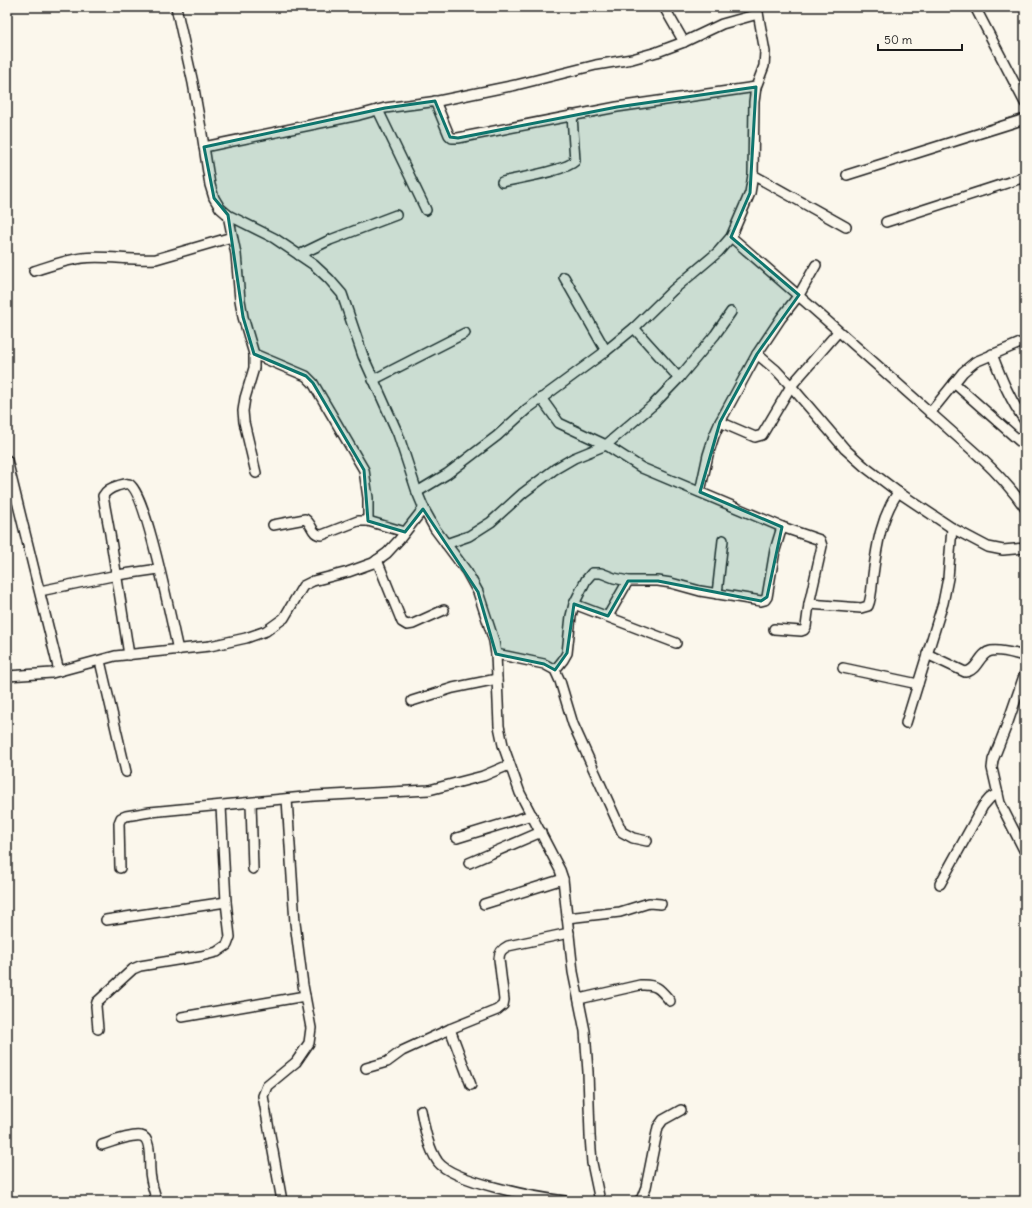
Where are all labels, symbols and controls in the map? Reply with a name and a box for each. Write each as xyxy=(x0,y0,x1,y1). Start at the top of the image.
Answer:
scale bar xyxy=(878,26,962,52)
text: 50 m xyxy=(884,32,913,47)

